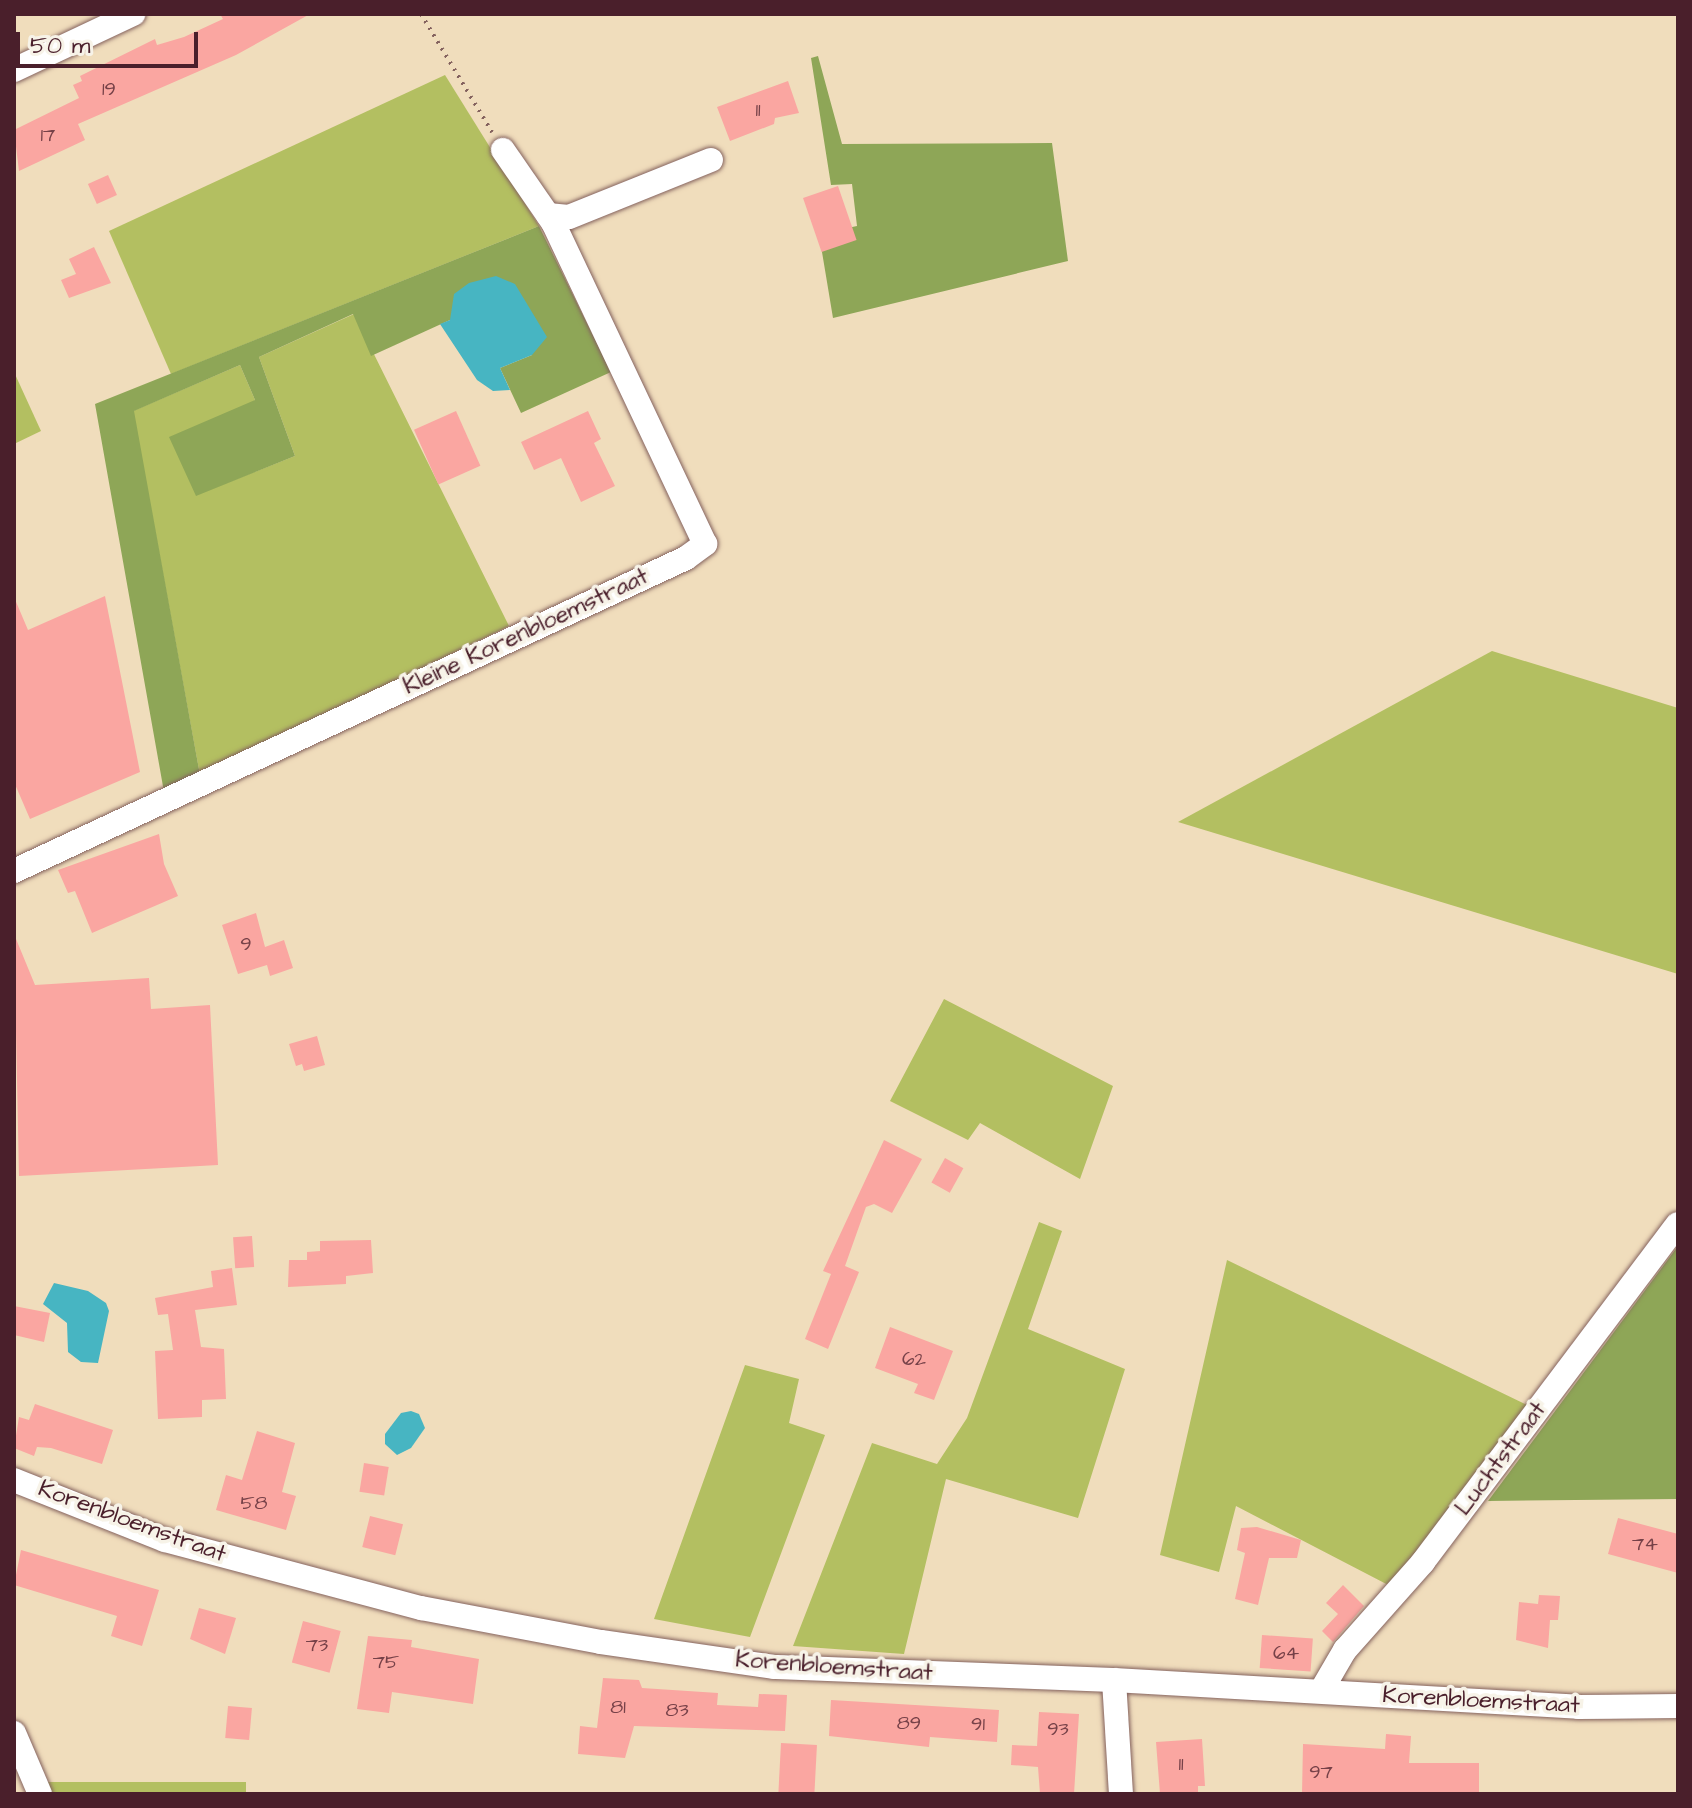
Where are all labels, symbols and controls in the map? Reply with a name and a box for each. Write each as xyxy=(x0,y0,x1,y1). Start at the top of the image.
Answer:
scale bar xyxy=(20,16,202,66)
text: 50 m xyxy=(30,29,90,63)
house number: 19 xyxy=(102,77,116,101)
house number: 11 xyxy=(755,98,761,122)
house number: 17 xyxy=(41,123,55,147)
street label: Kleine Korenbloemstraat xyxy=(399,562,653,702)
house number: 9 xyxy=(240,932,252,956)
house number: 62 xyxy=(902,1347,926,1371)
street label: Luchtstraat xyxy=(1449,1397,1553,1521)
street label: Korenbloemstraat xyxy=(34,1475,230,1569)
house number: 58 xyxy=(240,1491,268,1515)
house number: 74 xyxy=(1632,1532,1658,1556)
house number: 73 xyxy=(306,1633,328,1657)
house number: 64 xyxy=(1273,1641,1299,1665)
street label: Korenbloemstraat xyxy=(734,1646,934,1688)
house number: 75 xyxy=(373,1650,399,1674)
street label: Korenbloemstraat xyxy=(1381,1681,1581,1721)
house number: 81 xyxy=(610,1695,626,1719)
house number: 83 xyxy=(665,1698,689,1722)
house number: 89 xyxy=(897,1711,921,1735)
house number: 91 xyxy=(971,1712,985,1736)
house number: 93 xyxy=(1047,1717,1069,1741)
house number: 11 xyxy=(1178,1752,1184,1776)
house number: 97 xyxy=(1309,1760,1333,1784)

